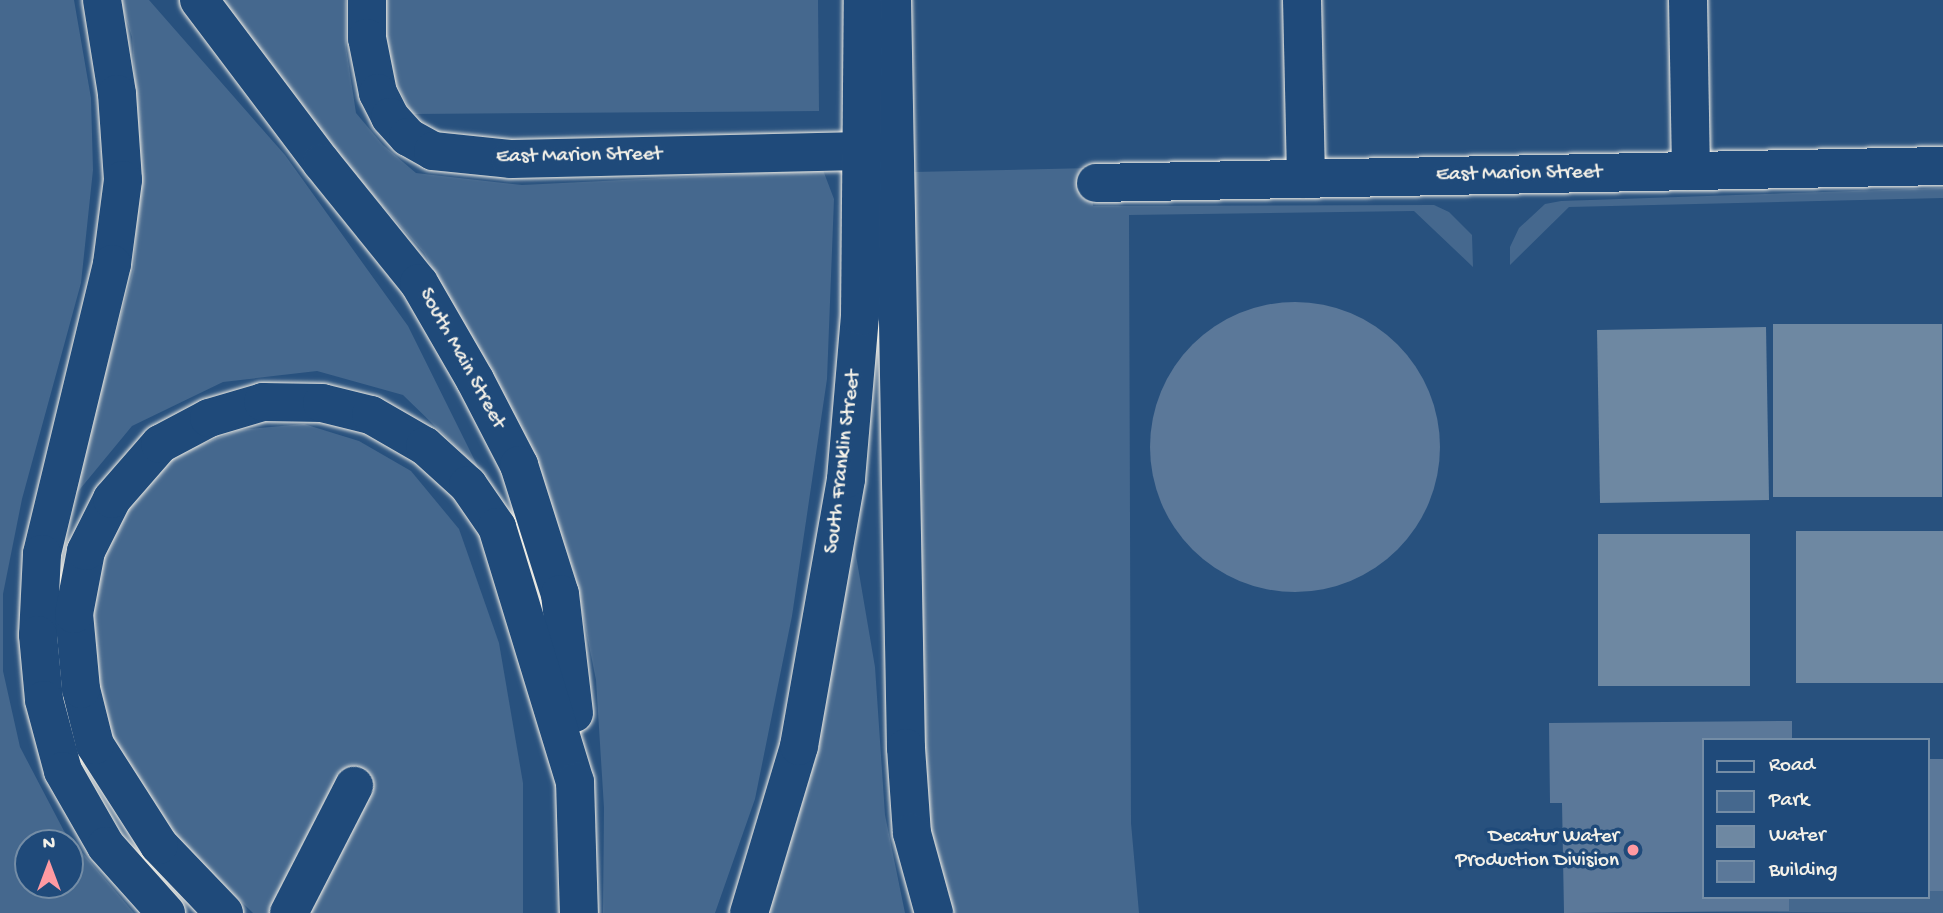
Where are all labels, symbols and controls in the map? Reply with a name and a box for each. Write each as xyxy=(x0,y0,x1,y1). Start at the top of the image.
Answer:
street label: East Marion Street xyxy=(496,143,662,171)
street label: East Marion Street xyxy=(1436,161,1602,189)
street label: South Main Street xyxy=(412,284,510,434)
street label: South Franklin Street xyxy=(820,369,868,555)
legend xyxy=(1702,738,1929,899)
text: Road xyxy=(1769,754,1815,779)
text: Park xyxy=(1769,789,1809,814)
text: Water xyxy=(1769,824,1825,849)
place label: Decatur Water Production Division xyxy=(1456,825,1619,875)
north arrow xyxy=(14,829,84,899)
text: N xyxy=(43,833,55,856)
marker: Decatur Water Production Division xyxy=(1625,842,1641,858)
text: Building xyxy=(1769,859,1838,884)

